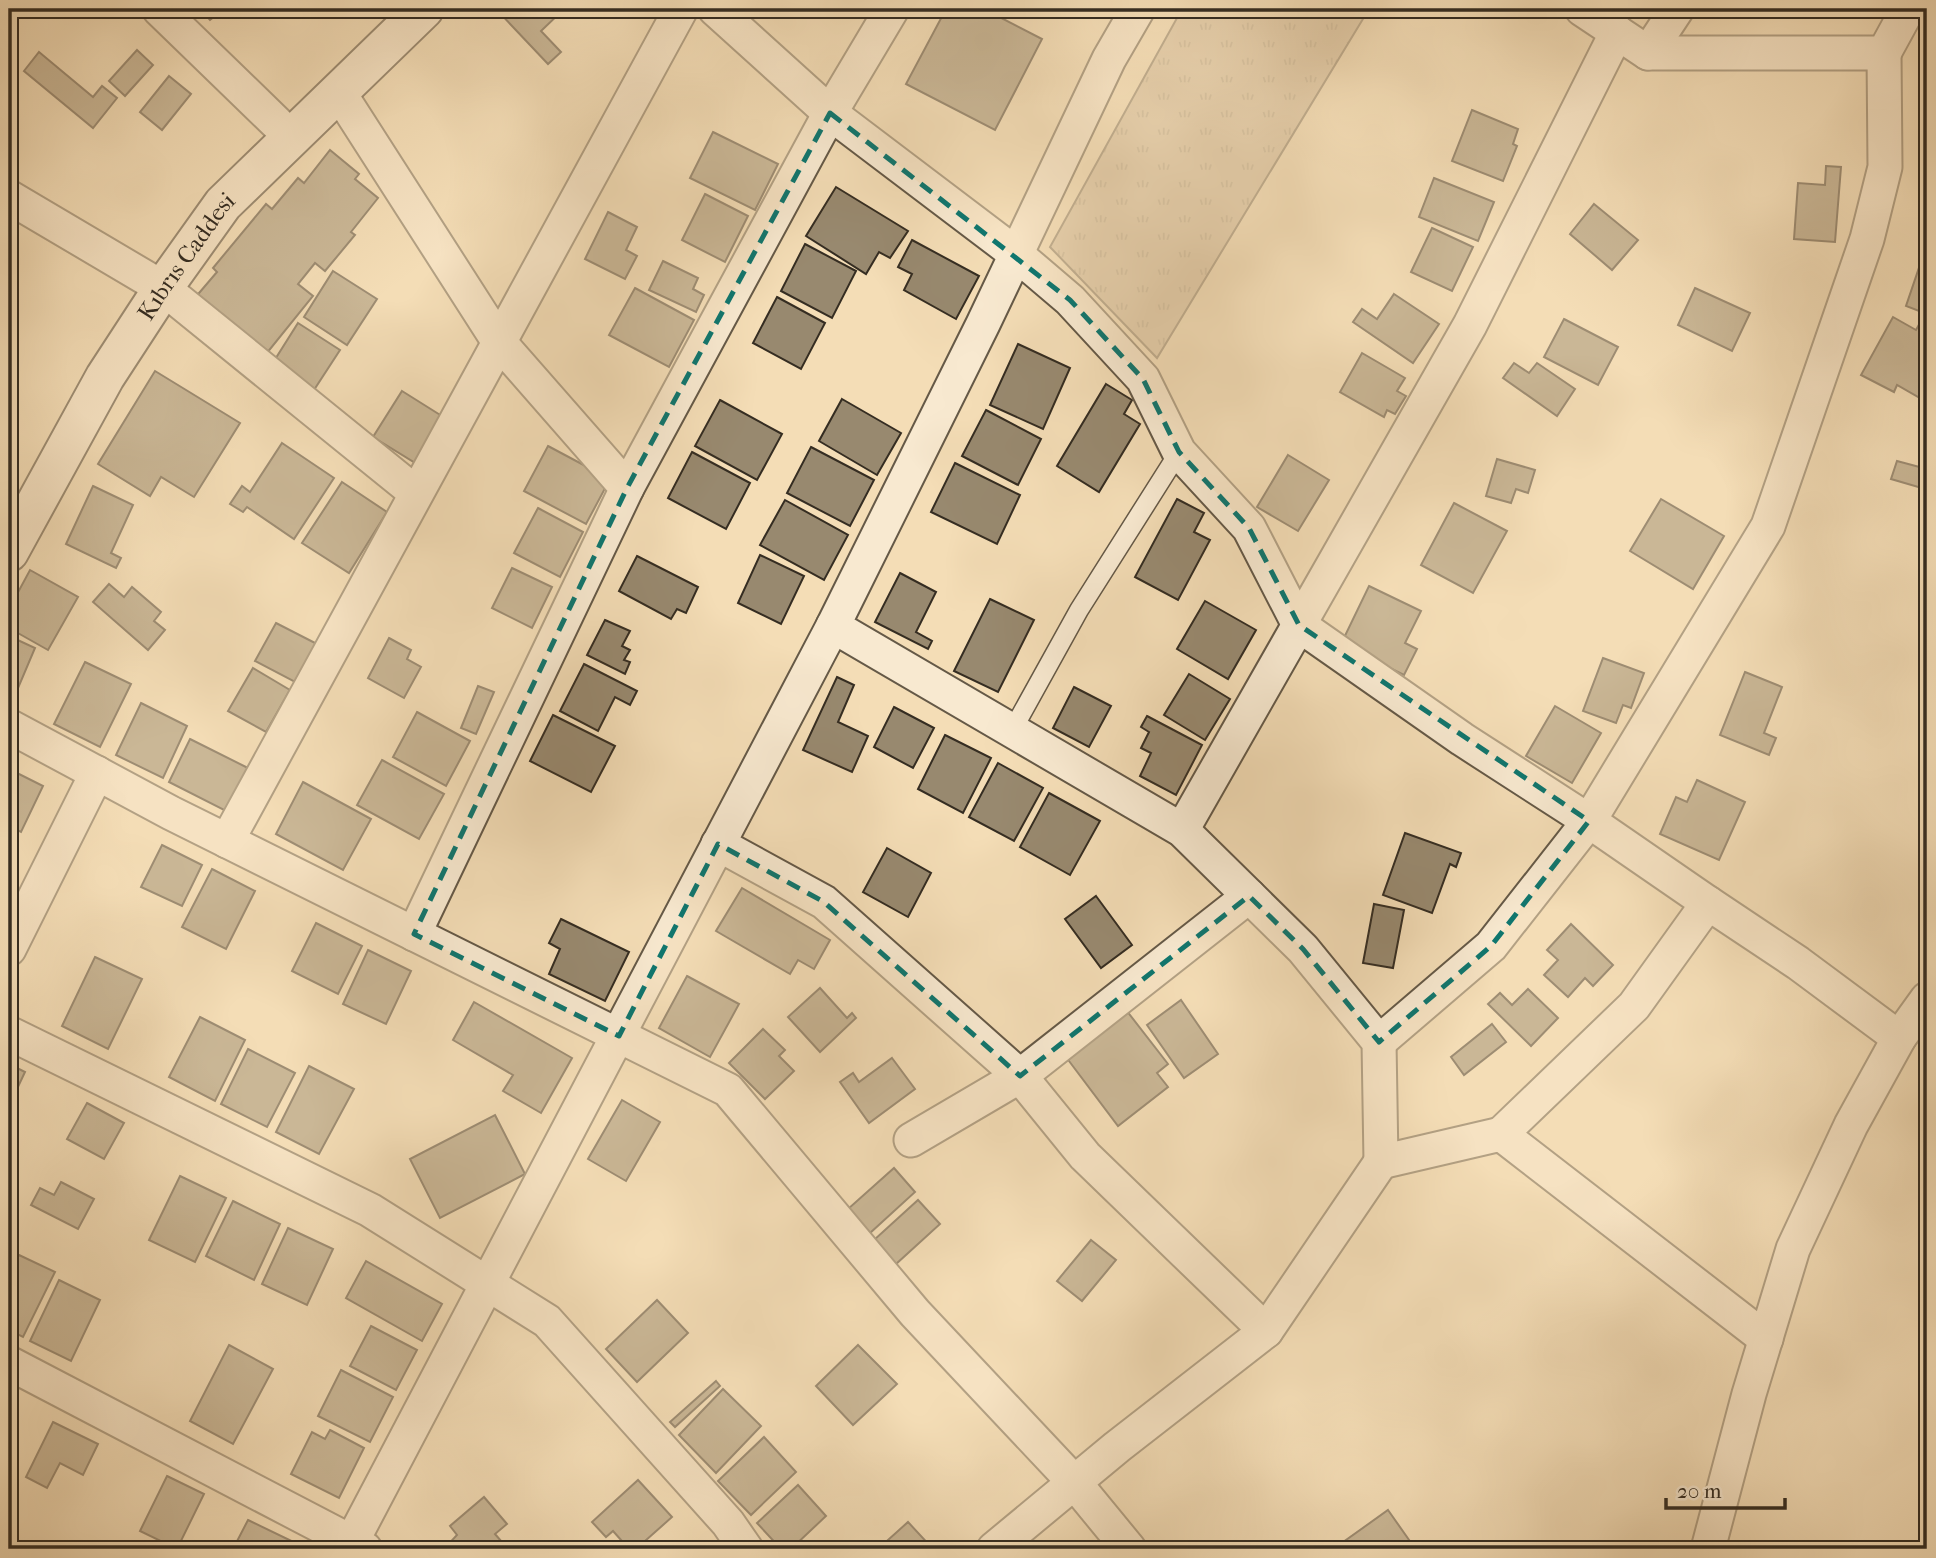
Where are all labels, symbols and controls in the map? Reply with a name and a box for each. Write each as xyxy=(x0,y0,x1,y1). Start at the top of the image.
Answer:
street label: Kıbrıs Caddesi xyxy=(132,186,240,325)
scale bar xyxy=(1666,1467,1786,1511)
text: 20 m xyxy=(1677,1479,1722,1503)

